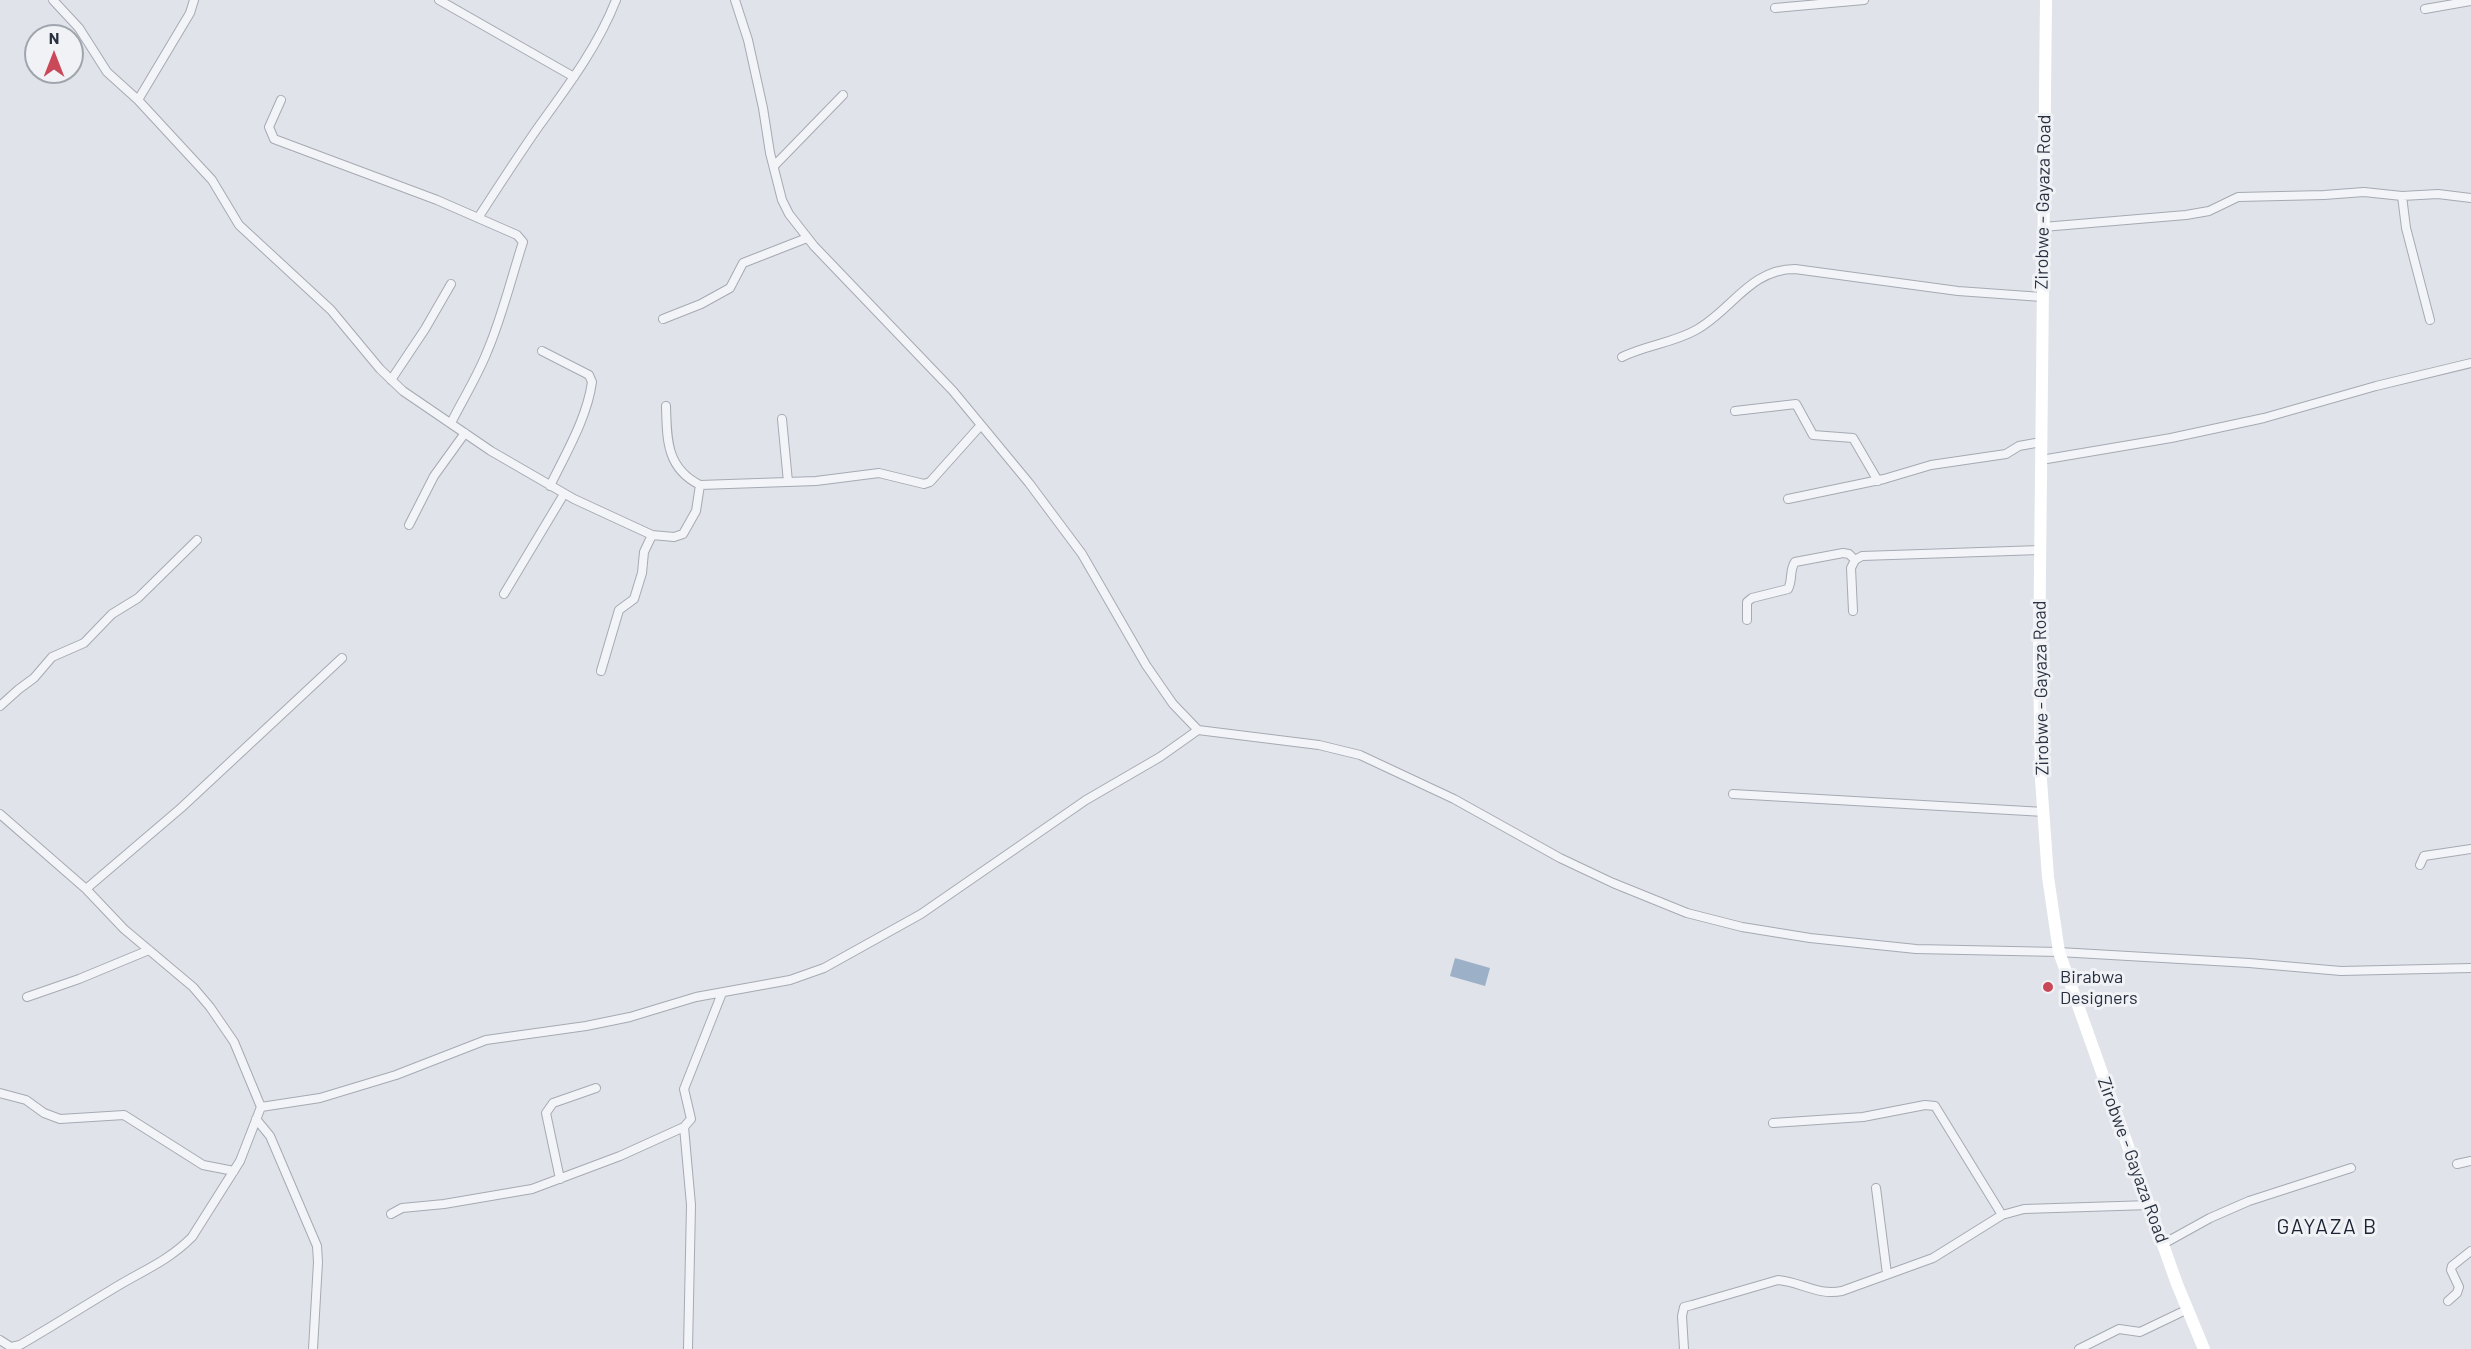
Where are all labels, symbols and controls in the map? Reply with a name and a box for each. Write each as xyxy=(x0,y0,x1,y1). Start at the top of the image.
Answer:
north arrow xyxy=(24,24,84,84)
text: N xyxy=(49,28,59,47)
street label: Zirobwe - Gayaza Road xyxy=(2031,114,2055,290)
street label: Zirobwe - Gayaza Road xyxy=(2029,600,2053,776)
place label: Birabwa Designers xyxy=(2060,966,2138,1008)
marker: Birabwa Designers xyxy=(2041,980,2055,994)
street label: Zirobwe - Gayaza Road xyxy=(2093,1074,2173,1246)
district label: GAYAZA B xyxy=(2276,1214,2378,1240)

